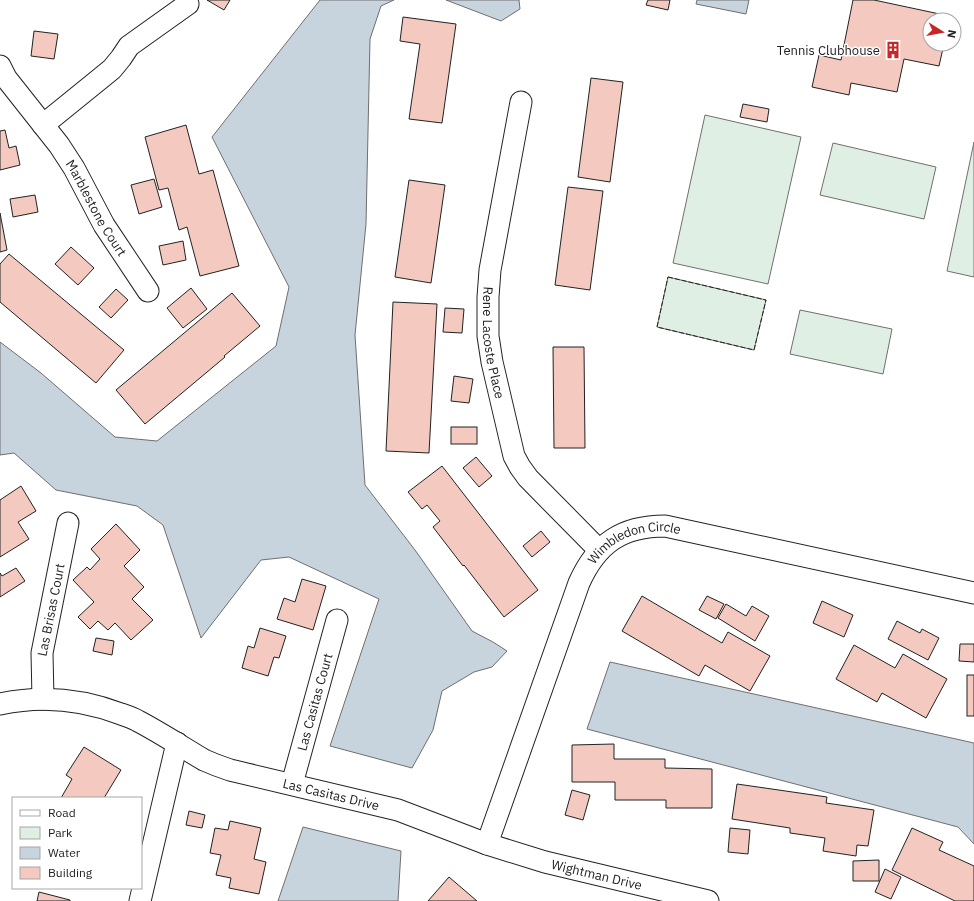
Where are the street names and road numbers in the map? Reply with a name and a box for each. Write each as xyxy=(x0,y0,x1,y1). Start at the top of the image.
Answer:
street label: Marblestone Court xyxy=(62,156,131,259)
street label: Rene Lacoste Place xyxy=(479,286,509,400)
street label: Wimbledon Circle xyxy=(584,517,683,567)
street label: Las Brisas Court xyxy=(33,562,68,658)
street label: Las Casitas Court xyxy=(293,651,336,753)
street label: Las Casitas Drive xyxy=(281,774,381,814)
street label: Wightman Drive xyxy=(550,855,644,893)

